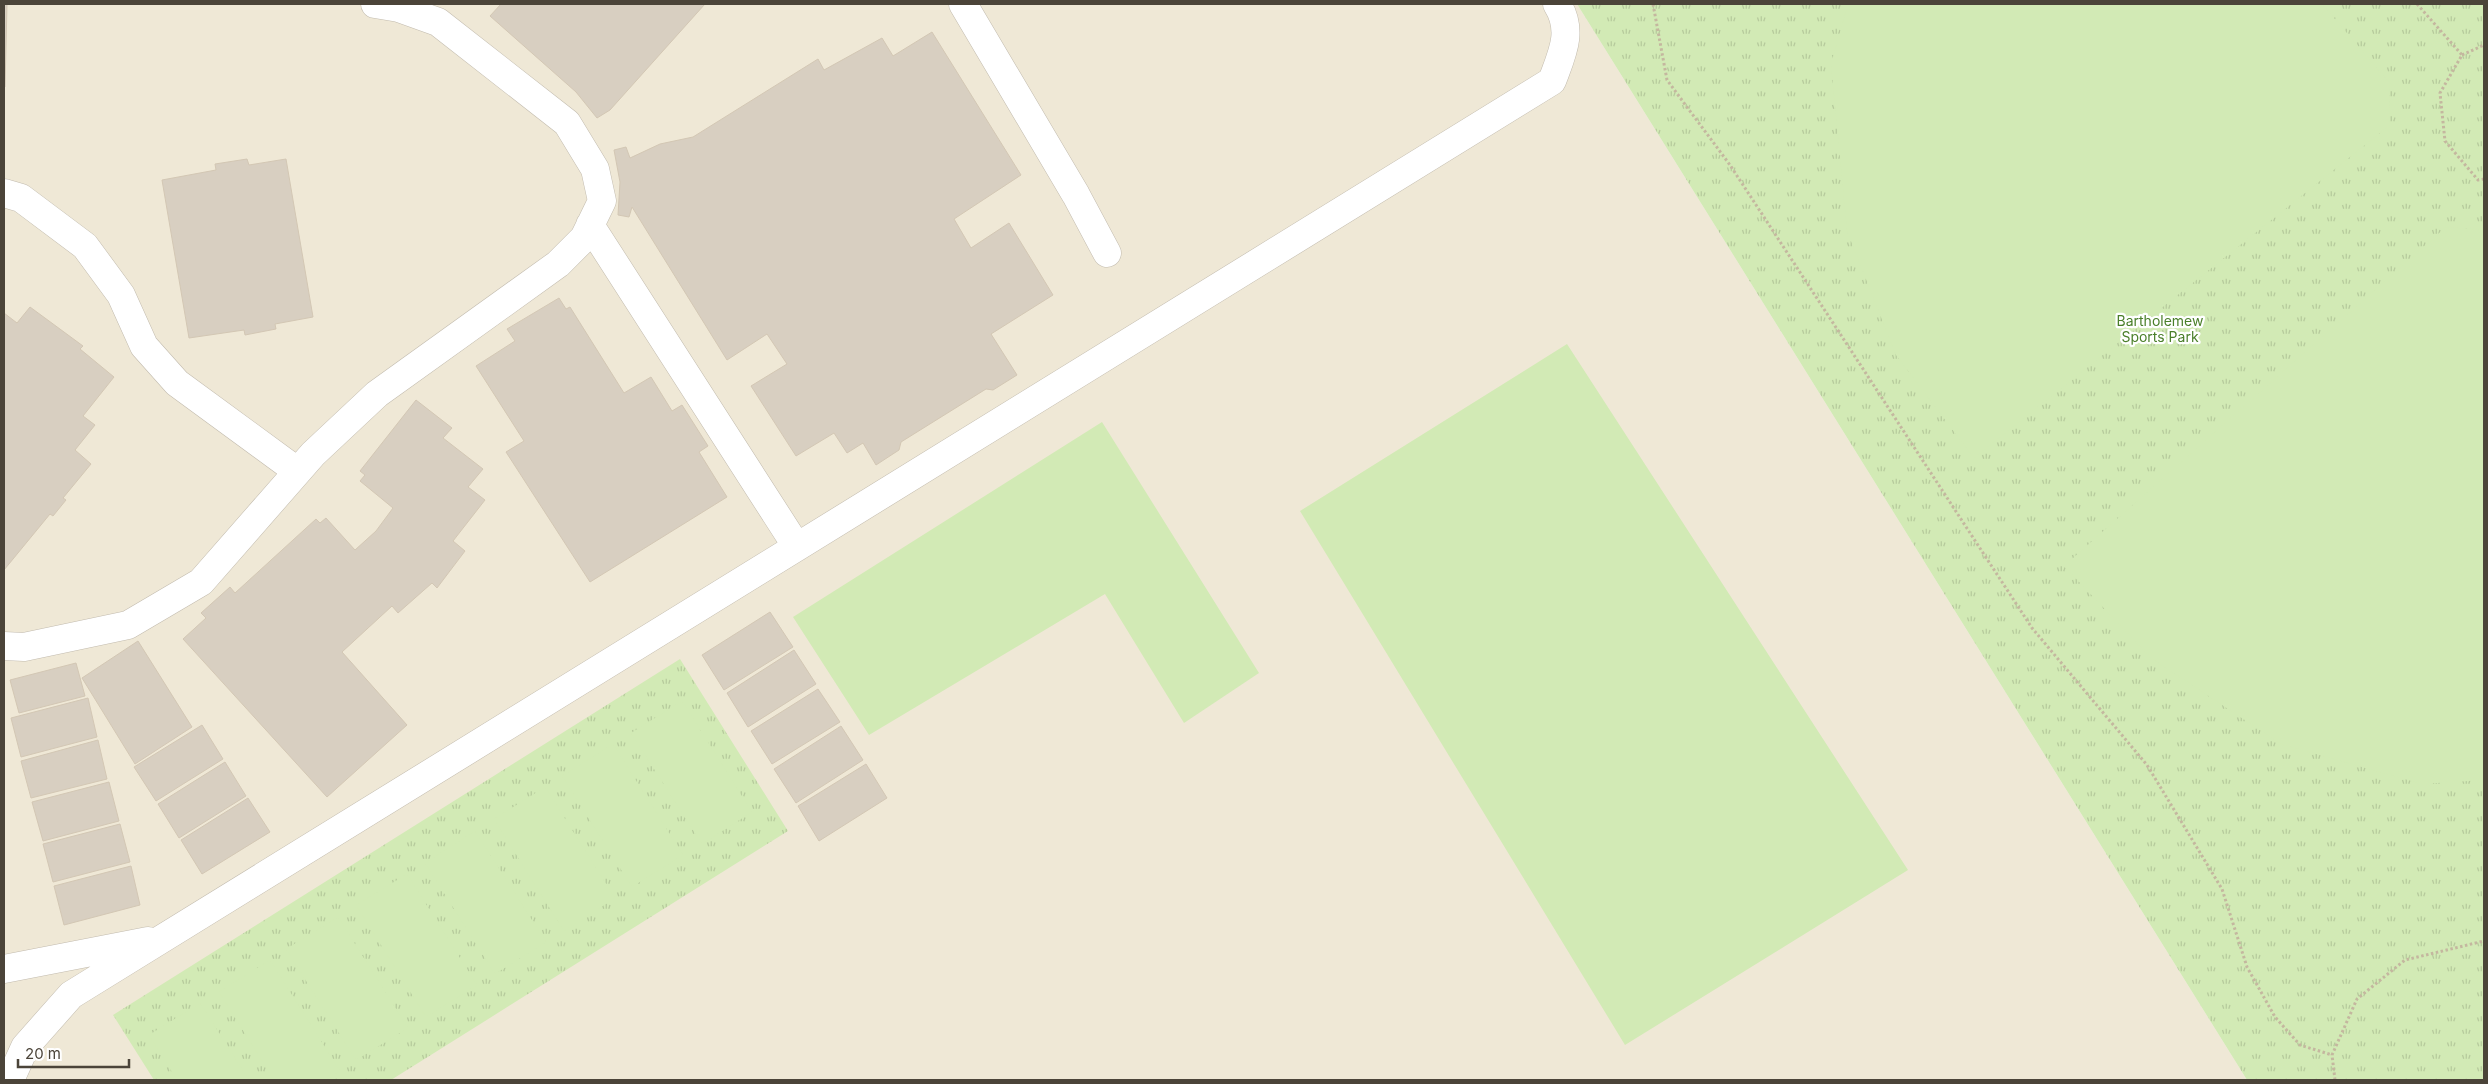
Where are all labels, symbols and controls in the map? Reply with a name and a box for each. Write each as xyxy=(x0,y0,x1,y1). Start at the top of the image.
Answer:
park label: Bartholemew Sports Park xyxy=(2117,312,2203,345)
scale bar xyxy=(18,1036,129,1068)
text: 20 m xyxy=(25,1044,61,1063)

